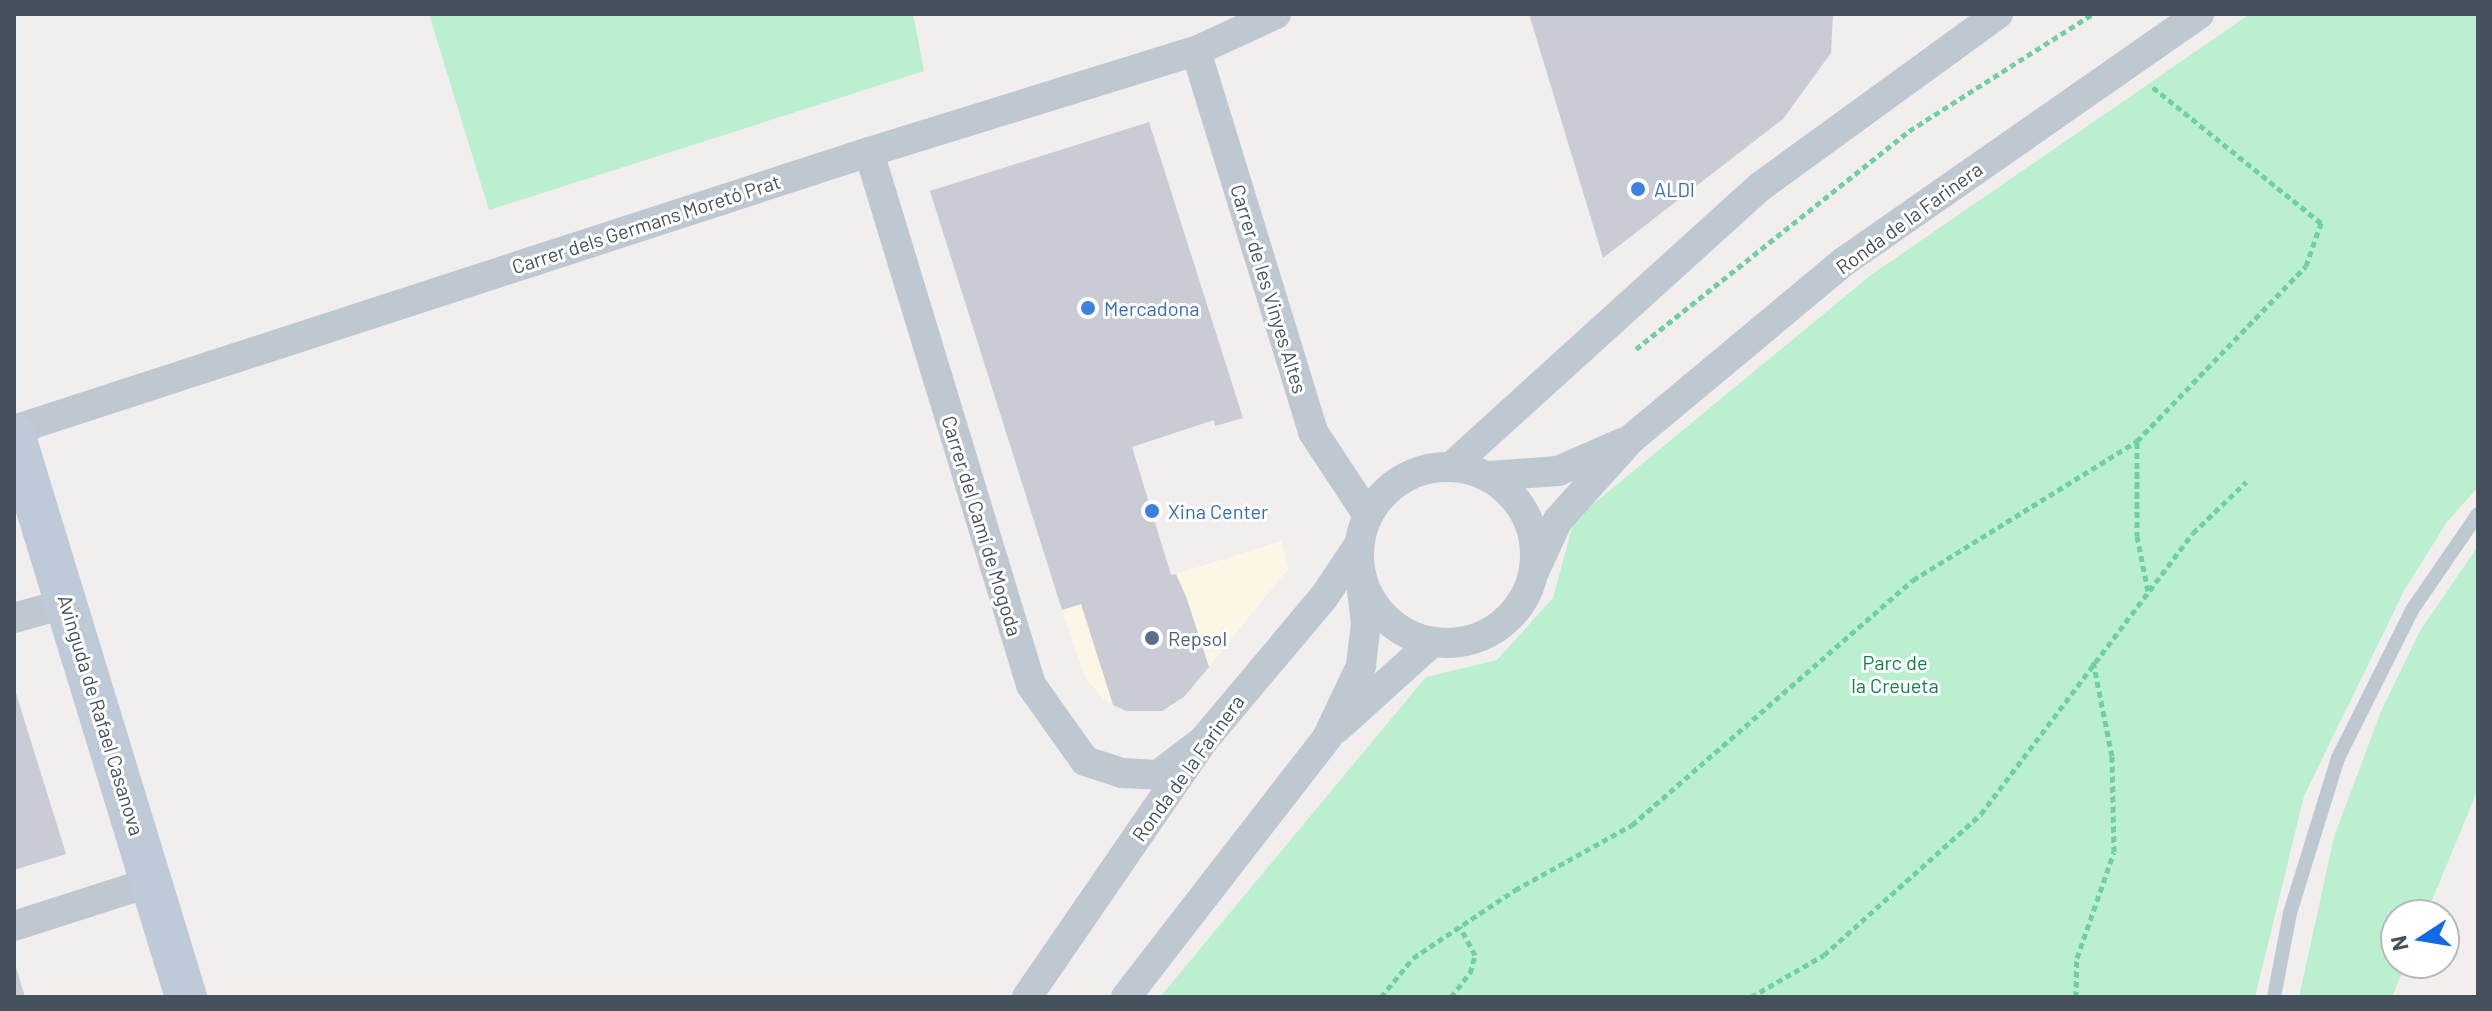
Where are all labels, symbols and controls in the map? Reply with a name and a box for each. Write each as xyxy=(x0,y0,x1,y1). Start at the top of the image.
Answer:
street label: Ronda de la Farinera xyxy=(1831,157,1987,279)
street label: Carrer dels Germans Moretó Prat xyxy=(509,169,783,279)
place label: ALDI xyxy=(1654,177,1695,201)
marker: ALDI xyxy=(1629,180,1647,198)
street label: Carrer de les Vinyes Altes xyxy=(1226,182,1312,396)
place label: Mercadona xyxy=(1104,296,1200,320)
marker: Mercadona xyxy=(1079,299,1097,317)
street label: Carrer del Camí de Mogoda xyxy=(937,413,1027,639)
place label: Xina Center xyxy=(1168,499,1268,523)
marker: Xina Center xyxy=(1143,502,1161,520)
street label: Avinguda de Rafael Casanova xyxy=(53,592,149,838)
place label: Repsol xyxy=(1168,626,1227,650)
marker: Repsol xyxy=(1143,629,1161,647)
park label: Parc de la Creueta xyxy=(1851,651,1939,698)
street label: Ronda de la Farinera xyxy=(1127,690,1249,846)
north arrow xyxy=(2380,899,2460,979)
text: N xyxy=(2384,934,2413,953)

